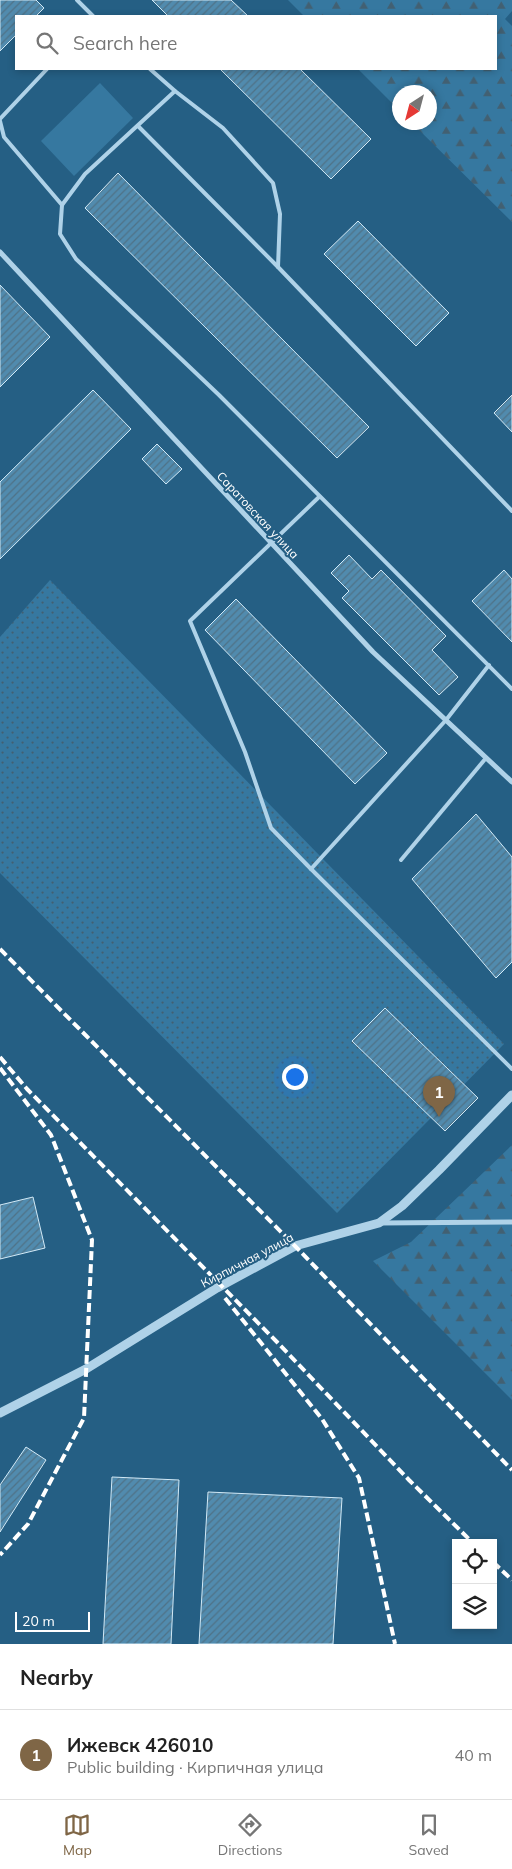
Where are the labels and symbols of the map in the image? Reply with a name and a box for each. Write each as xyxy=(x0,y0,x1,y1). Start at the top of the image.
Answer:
north arrow xyxy=(392,85,437,130)
street label: Саратовская улица xyxy=(214,468,302,562)
your location xyxy=(282,1064,308,1090)
pin: 1 xyxy=(423,1076,455,1117)
street label: Кирпичная улица xyxy=(198,1229,296,1291)
scale bar xyxy=(15,1609,90,1632)

